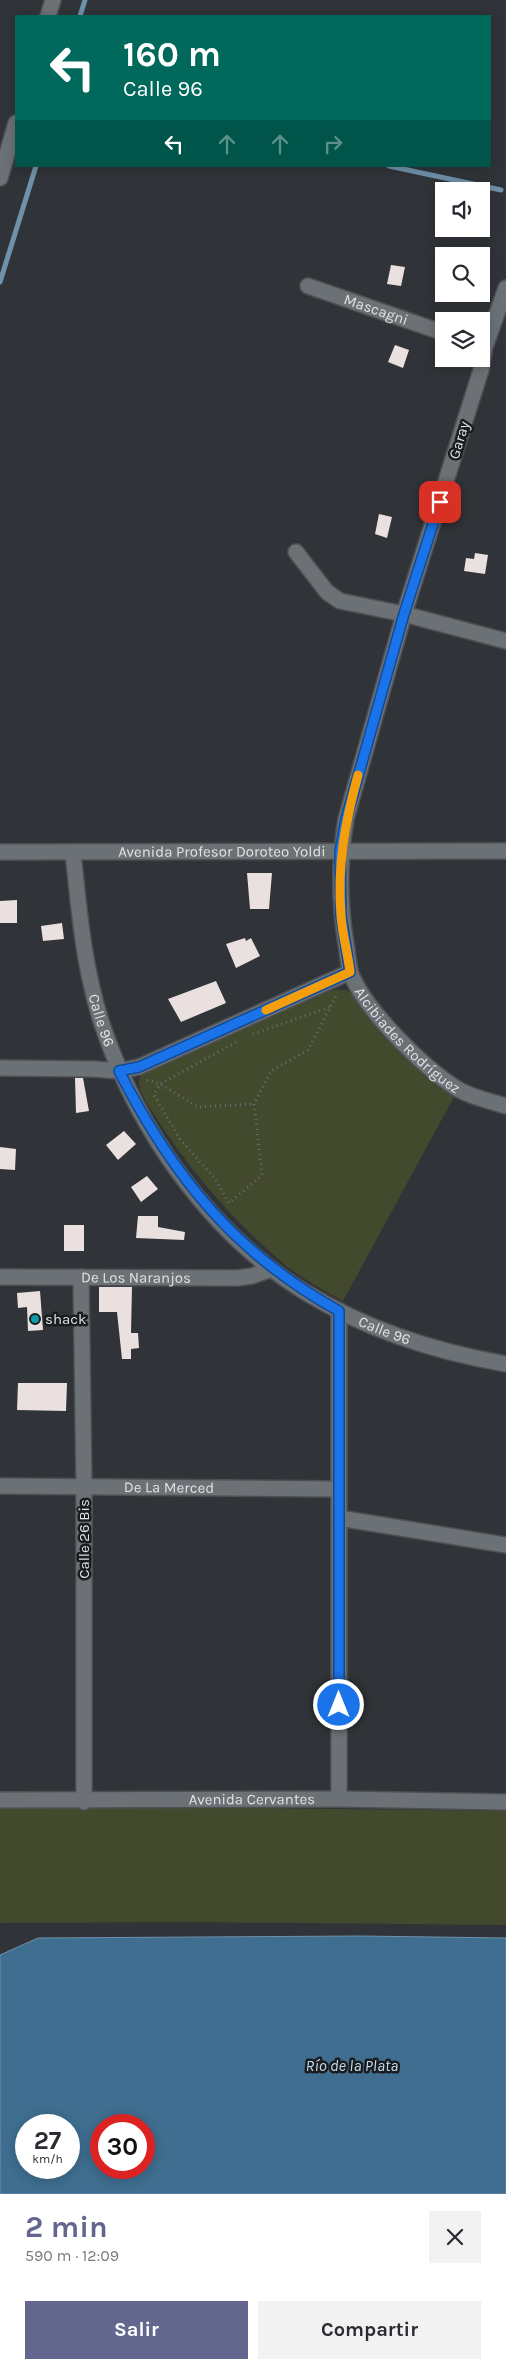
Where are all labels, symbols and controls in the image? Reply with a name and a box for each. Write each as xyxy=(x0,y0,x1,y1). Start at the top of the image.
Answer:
text: 160 m xyxy=(123,34,221,75)
icon: left xyxy=(40,35,105,100)
text: Calle 96 xyxy=(123,76,203,102)
icon: left xyxy=(160,130,188,158)
icon: ahead xyxy=(213,130,241,158)
icon: ahead xyxy=(266,130,294,158)
icon: right xyxy=(319,130,347,158)
map controls xyxy=(435,182,490,367)
button: sound xyxy=(435,182,490,237)
button: search xyxy=(435,247,490,302)
street label: Mascagni xyxy=(341,290,411,329)
button: layers xyxy=(435,312,490,367)
street label: Garay xyxy=(445,419,473,461)
pin xyxy=(419,481,461,523)
icon: arrive xyxy=(426,488,454,516)
street label: Avenida Profesor Doroteo Yoldi xyxy=(118,842,326,861)
street label: Alcibiades Rodríguez xyxy=(351,984,464,1097)
street label: Calle 96 xyxy=(85,992,118,1049)
street label: De Los Naranjos xyxy=(81,1268,191,1287)
place label: shack xyxy=(45,1310,86,1328)
street label: Calle 96 xyxy=(356,1312,413,1349)
marker: shack xyxy=(29,1313,41,1325)
street label: De La Merced xyxy=(124,1478,214,1497)
street label: Calle 26 Bis xyxy=(75,1499,93,1579)
position arrow xyxy=(312,1678,364,1730)
street label: Avenida Cervantes xyxy=(189,1790,315,1808)
water label: Río de la Plata xyxy=(306,2056,398,2075)
speed limit sign: 30 xyxy=(90,2114,155,2179)
text: 27 xyxy=(34,2126,61,2155)
text: km/h xyxy=(32,2152,63,2166)
text: 2 min xyxy=(25,2209,108,2245)
button: close xyxy=(429,2211,481,2263)
text: 590 m · 12:09 xyxy=(25,2246,119,2265)
button: Salir xyxy=(25,2301,248,2359)
button: Compartir xyxy=(258,2301,481,2359)

